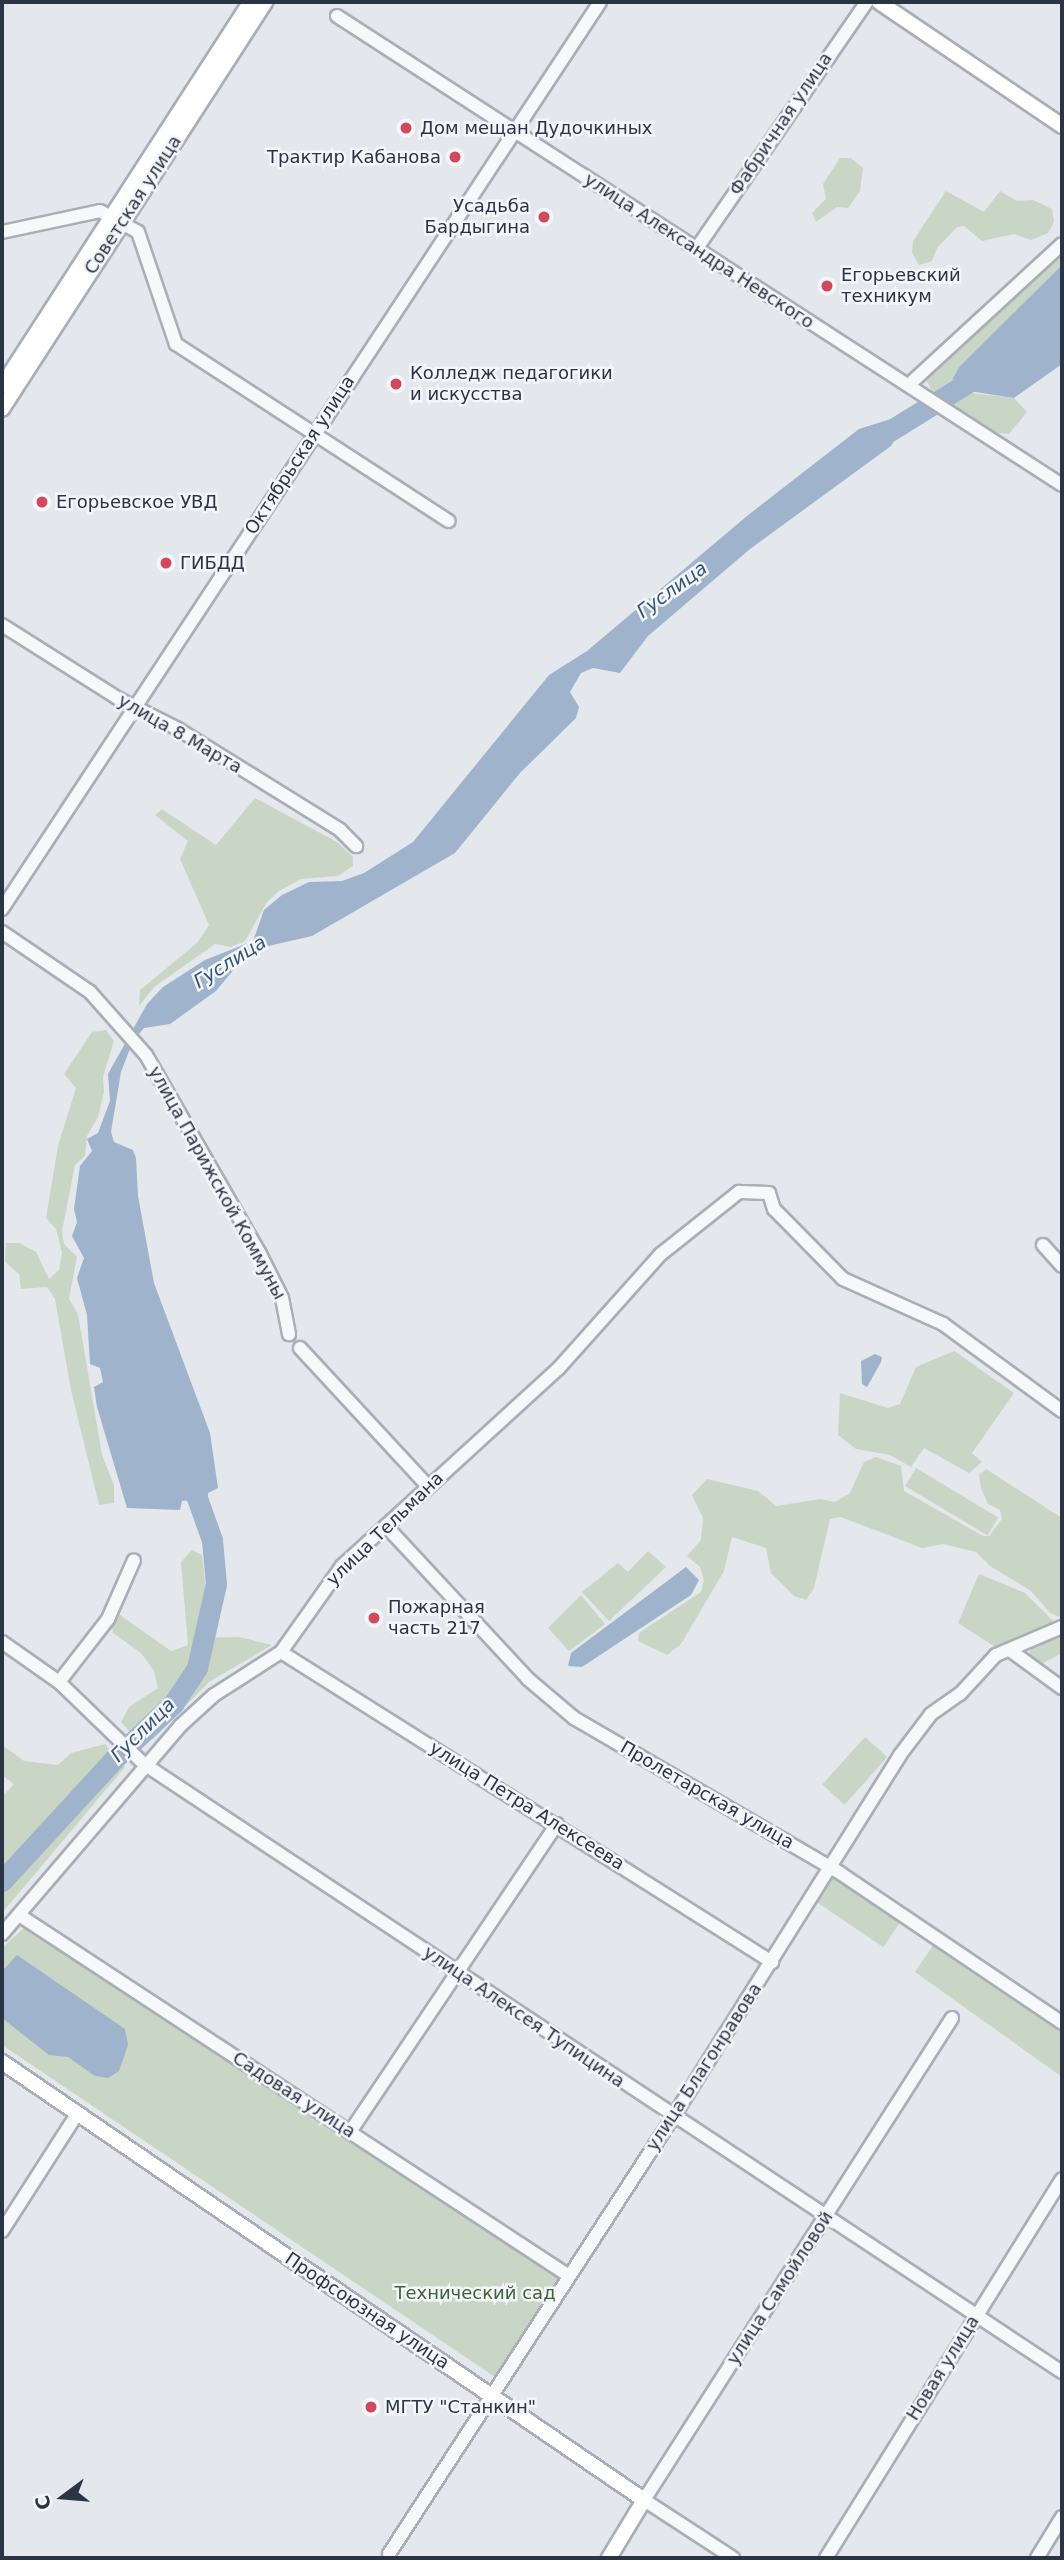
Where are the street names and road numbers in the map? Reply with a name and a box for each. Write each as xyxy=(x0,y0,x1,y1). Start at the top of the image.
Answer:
street label: Фабричная улица xyxy=(725,48,837,200)
street label: Советская улица xyxy=(80,132,186,278)
street label: улица Александра Невского xyxy=(580,169,818,333)
street label: Октябрьская улица xyxy=(241,372,359,538)
street label: улица 8 Марта xyxy=(114,690,246,778)
street label: улица Парижской Коммуны xyxy=(144,1063,290,1303)
street label: улица Тельмана xyxy=(322,1468,448,1590)
street label: Пролетарская улица xyxy=(616,1736,798,1854)
street label: улица Петра Алексеева xyxy=(426,1737,628,1875)
street label: улица Алексея Тупицина xyxy=(419,1942,629,2092)
street label: улица Благонравова xyxy=(642,1979,766,2155)
street label: Садовая улица xyxy=(228,2047,360,2143)
street label: улица Самойловой xyxy=(722,2207,838,2369)
street label: Профсоюзная улица xyxy=(281,2248,453,2374)
street label: Новая улица xyxy=(902,2311,984,2425)

